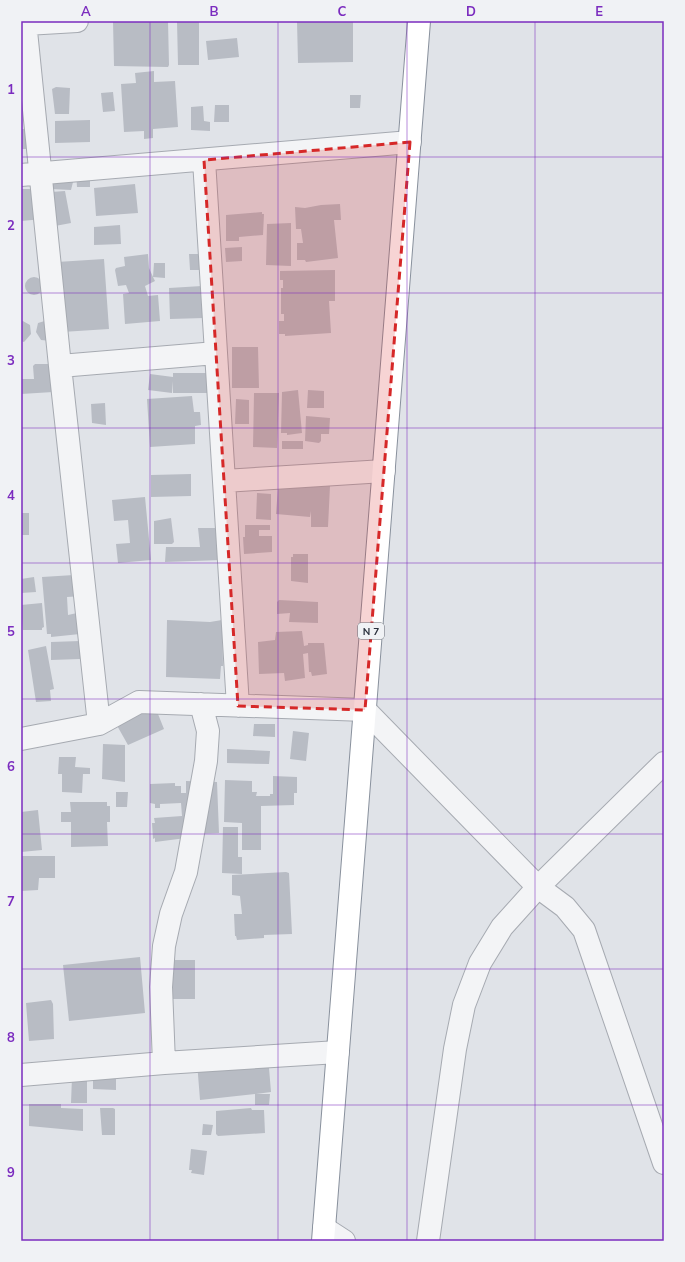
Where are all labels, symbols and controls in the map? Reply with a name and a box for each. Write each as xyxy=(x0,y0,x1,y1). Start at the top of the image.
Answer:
text: A xyxy=(81,3,91,19)
text: B xyxy=(210,3,219,19)
text: C xyxy=(338,3,347,19)
text: D xyxy=(466,3,476,19)
text: E xyxy=(595,3,603,19)
text: 1 xyxy=(7,81,15,97)
text: 2 xyxy=(7,217,15,233)
text: 3 xyxy=(7,352,15,368)
text: 4 xyxy=(7,487,15,503)
text: 5 xyxy=(7,623,15,639)
road number: N 7 xyxy=(358,623,384,639)
text: 6 xyxy=(7,758,15,774)
text: 7 xyxy=(7,893,15,909)
text: 8 xyxy=(7,1029,15,1045)
text: 9 xyxy=(7,1164,15,1180)

